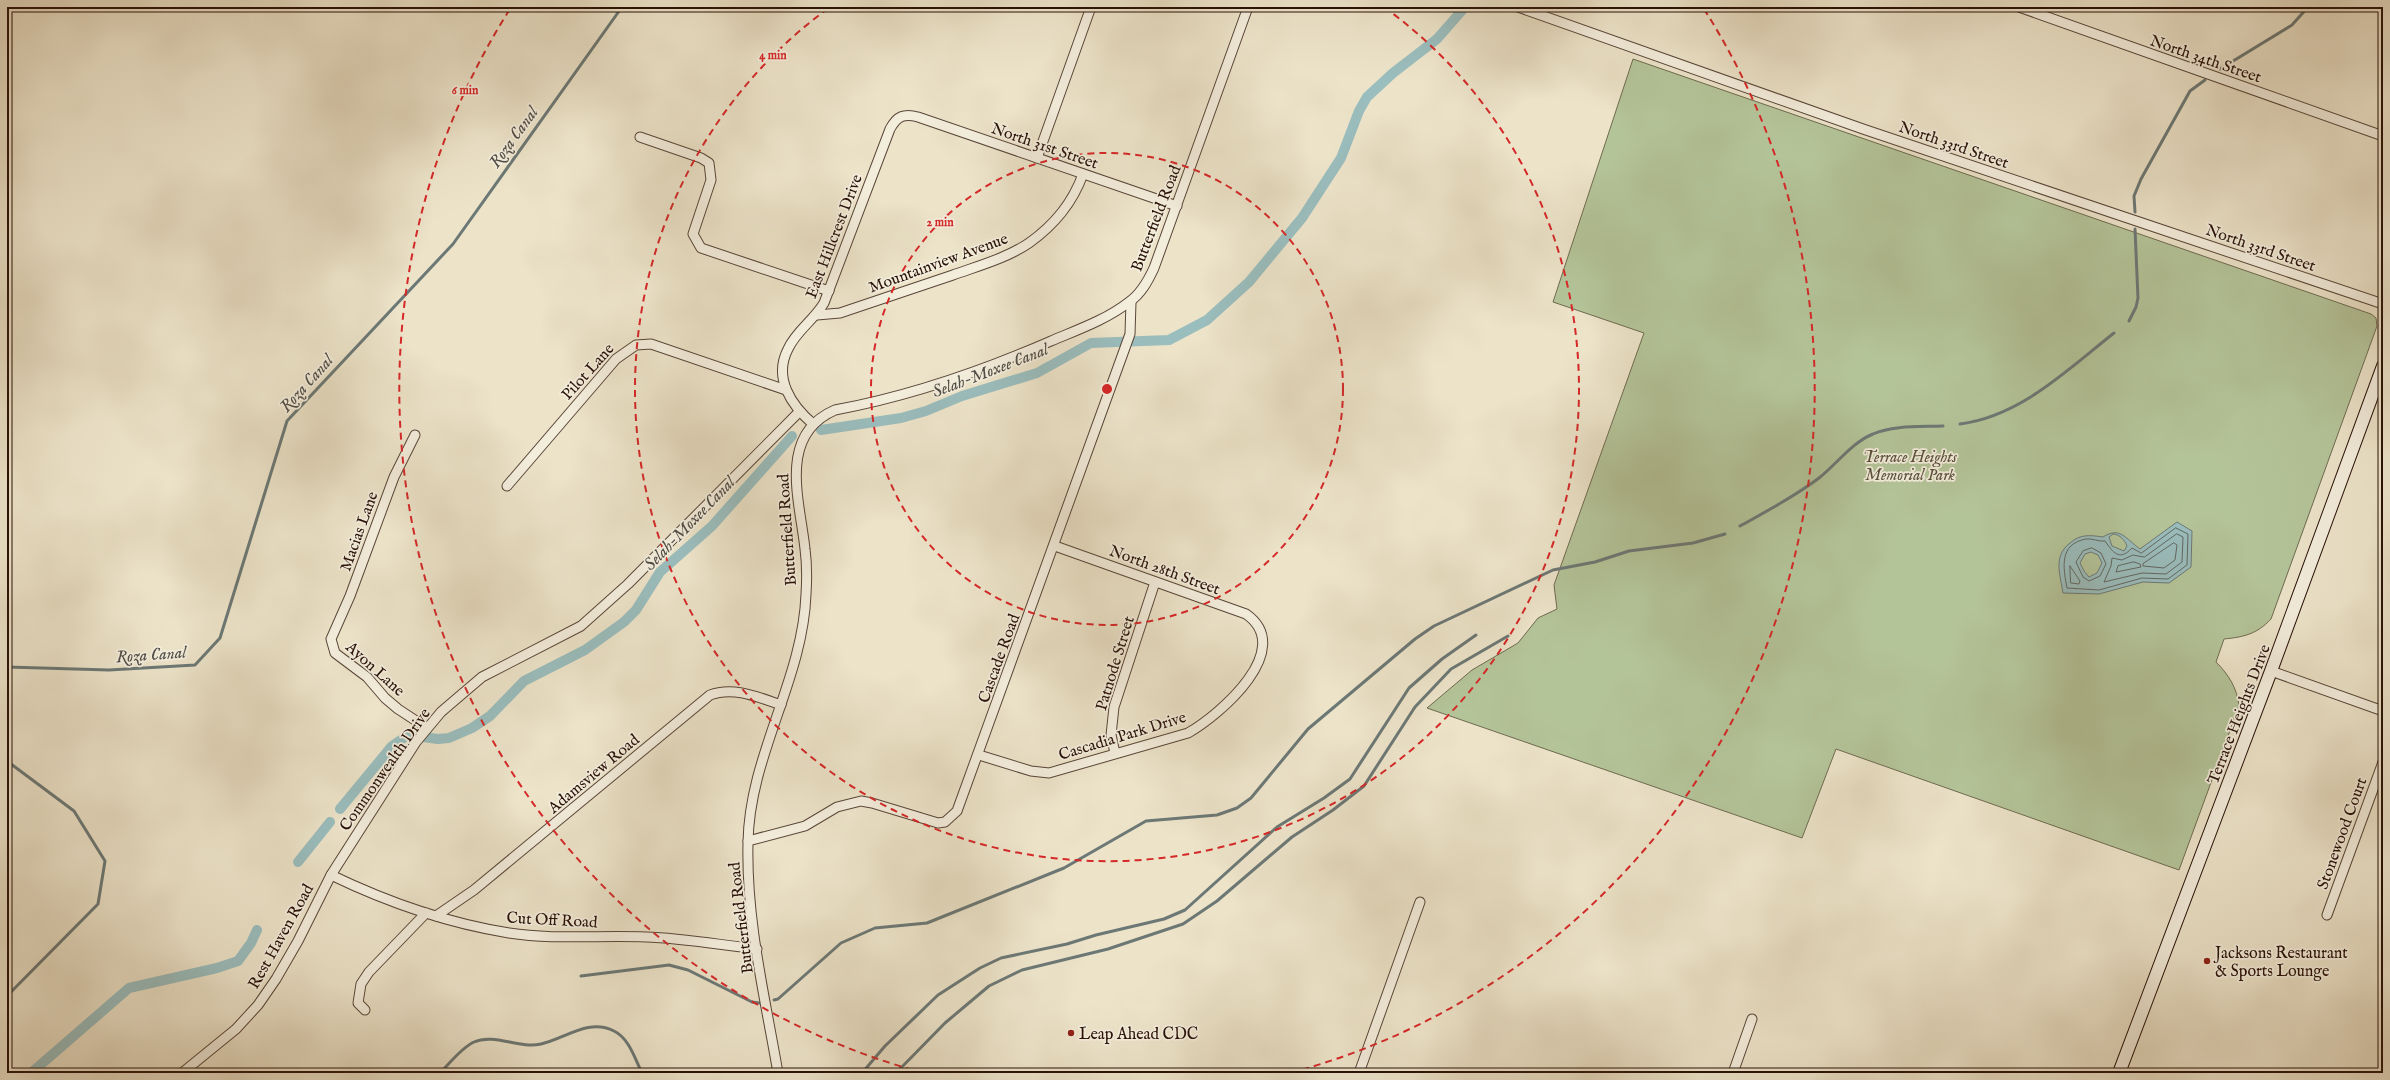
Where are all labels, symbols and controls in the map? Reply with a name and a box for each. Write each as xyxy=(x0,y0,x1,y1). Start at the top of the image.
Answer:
street label: North 34th Street xyxy=(2147,31,2264,88)
text: 4 min xyxy=(759,48,787,63)
text: 6 min xyxy=(452,83,479,98)
water label: Roza Canal xyxy=(485,102,545,172)
street label: North 33rd Street xyxy=(1896,118,2011,174)
street label: North 31st Street xyxy=(988,119,1101,175)
street label: Butterfield Road xyxy=(1127,162,1186,275)
street label: East Hillcrest Drive xyxy=(802,172,868,302)
text: 2 min xyxy=(926,215,954,230)
street label: North 33rd Street xyxy=(2203,221,2318,277)
street label: Mountainview Avenue xyxy=(866,229,1011,298)
water label: Selah-Moxee Canal xyxy=(930,339,1053,403)
street label: Pilot Lane xyxy=(558,340,619,405)
water label: Roza Canal xyxy=(276,349,340,417)
centre of rings xyxy=(1100,382,1114,396)
park label: Terrace Heights Memorial Park xyxy=(1863,448,1957,486)
water label: Selah-Moxee Canal xyxy=(640,471,742,575)
street label: Butterfield Road xyxy=(774,473,802,587)
street label: Macias Lane xyxy=(336,489,384,574)
street label: North 28th Street xyxy=(1106,542,1223,600)
street label: Cascade Road xyxy=(975,611,1025,706)
street label: Patnode Street xyxy=(1092,613,1140,713)
street label: Ayon Lane xyxy=(340,637,408,701)
water label: Roza Canal xyxy=(115,642,189,668)
street label: Terrace Heights Drive xyxy=(2204,642,2276,787)
street label: Commonwealth Drive xyxy=(336,705,436,835)
street label: Cascadia Park Drive xyxy=(1056,708,1189,766)
street label: Adamsview Road xyxy=(544,730,644,819)
street label: Stonewood Court xyxy=(2313,775,2373,892)
street label: Butterfield Road xyxy=(725,860,759,975)
street label: Rest Haven Road xyxy=(245,881,319,993)
street label: Cut Off Road xyxy=(506,909,598,933)
place label: Jacksons Restaurant & Sports Lounge xyxy=(2213,944,2348,982)
marker: Jacksons Restaurant & Sports Lounge xyxy=(2202,956,2212,966)
place label: Leap Ahead CDC xyxy=(1079,1025,1198,1045)
marker: Leap Ahead CDC xyxy=(1066,1028,1076,1038)

